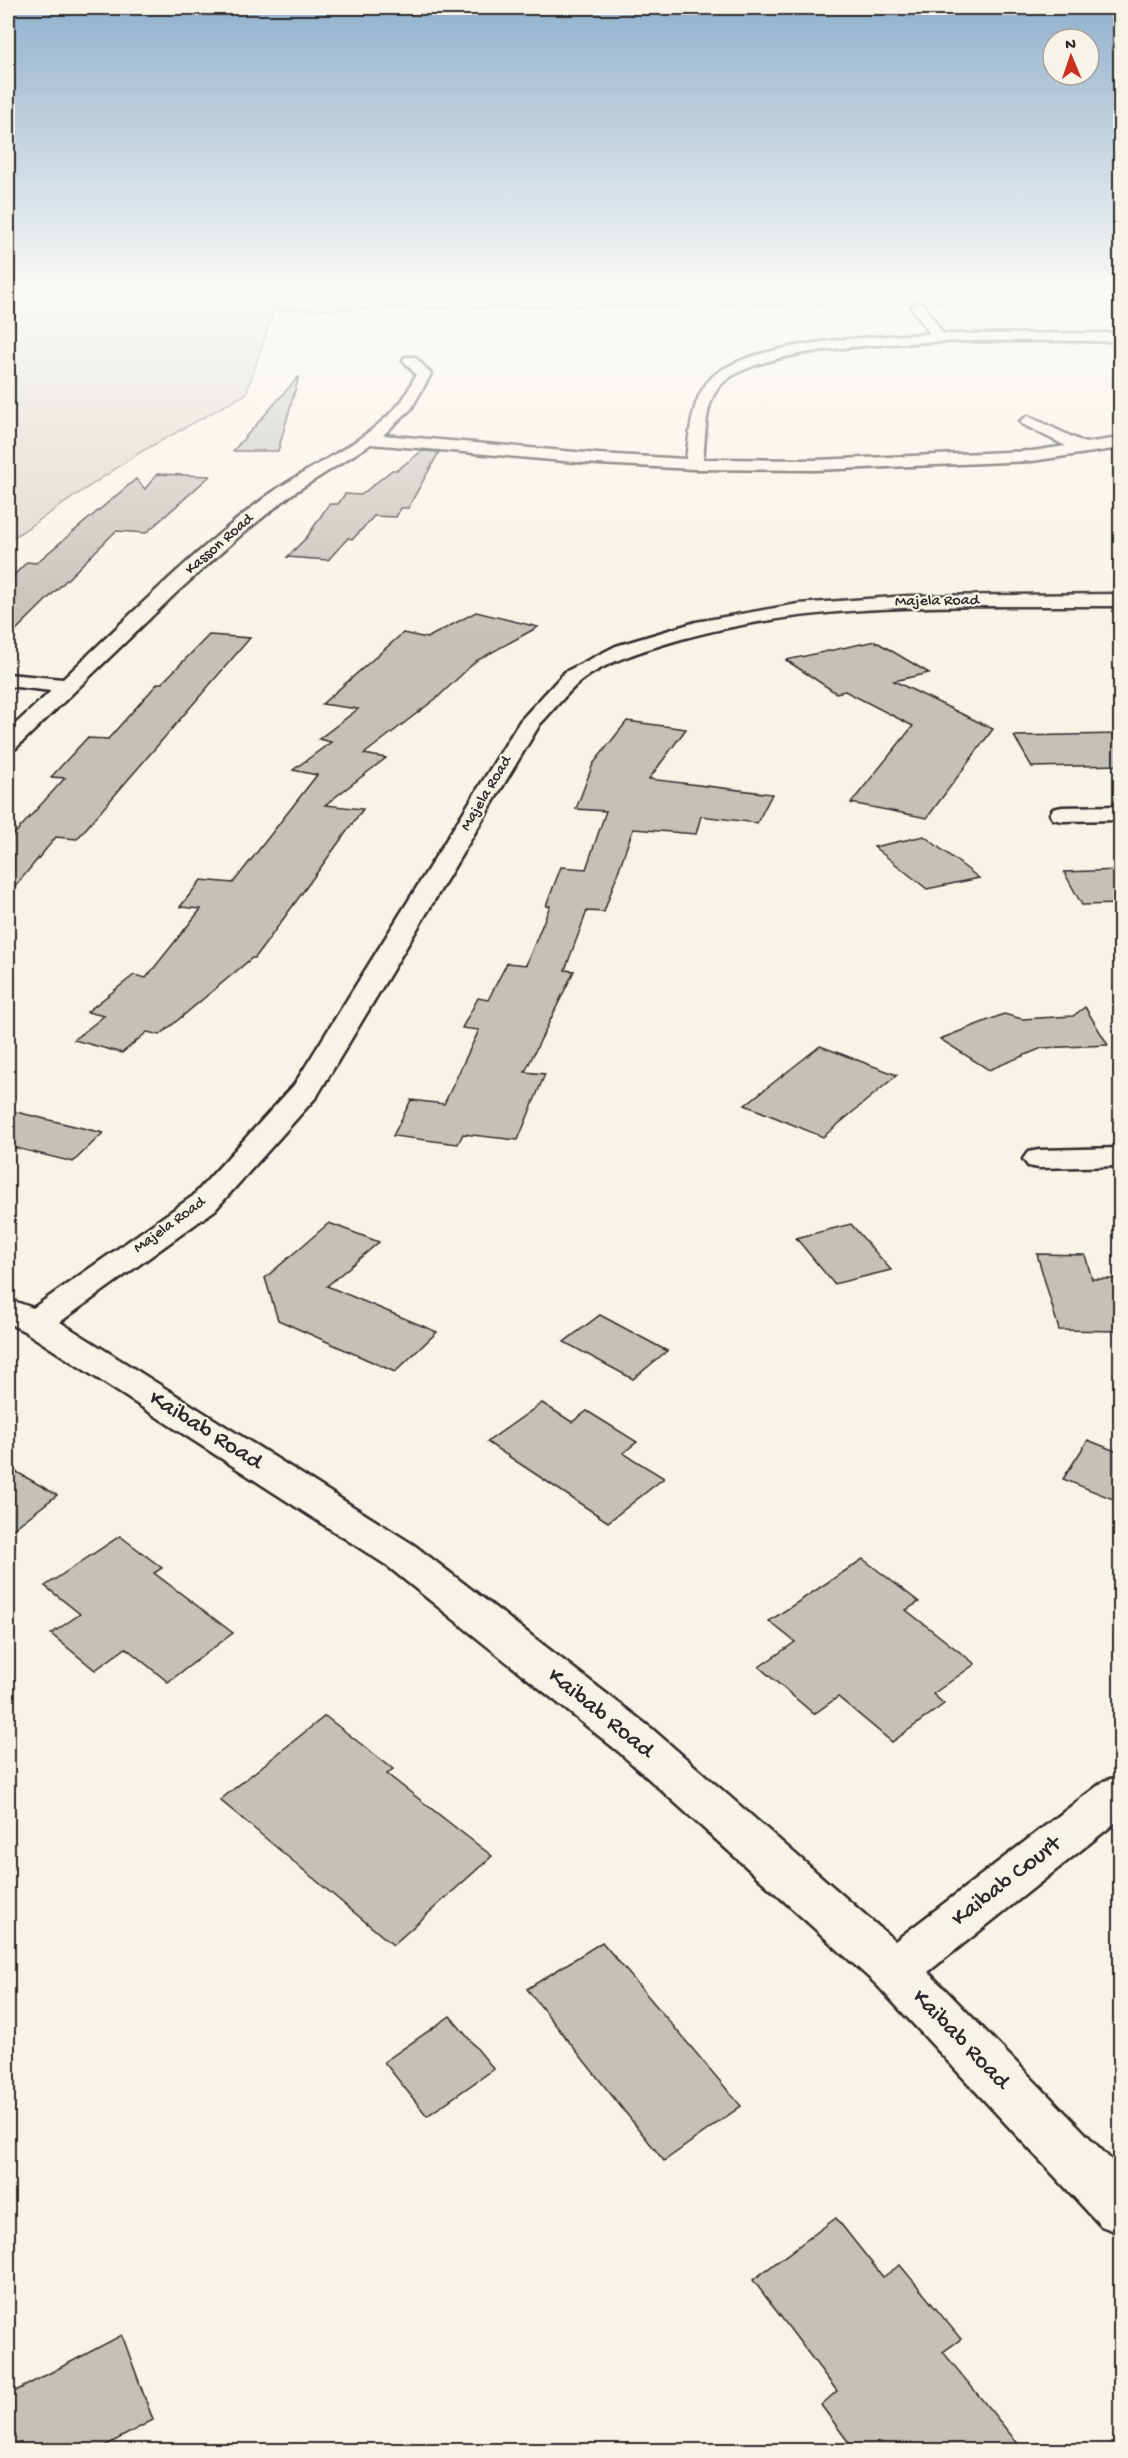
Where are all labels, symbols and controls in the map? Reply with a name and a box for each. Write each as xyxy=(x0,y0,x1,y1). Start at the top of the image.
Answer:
north arrow xyxy=(1041,27,1101,87)
text: N xyxy=(1065,36,1077,55)
street label: Kasson Road xyxy=(182,509,259,580)
street label: Majela Road xyxy=(895,592,981,612)
street label: Majela Road xyxy=(457,752,518,835)
street label: Majela Road xyxy=(130,1193,211,1258)
street label: Kaibab Road xyxy=(143,1385,269,1478)
street label: Kaibab Road xyxy=(541,1662,661,1767)
street label: Kaibab Court xyxy=(946,1829,1069,1934)
street label: Kaibab Road xyxy=(905,1984,1016,2098)

